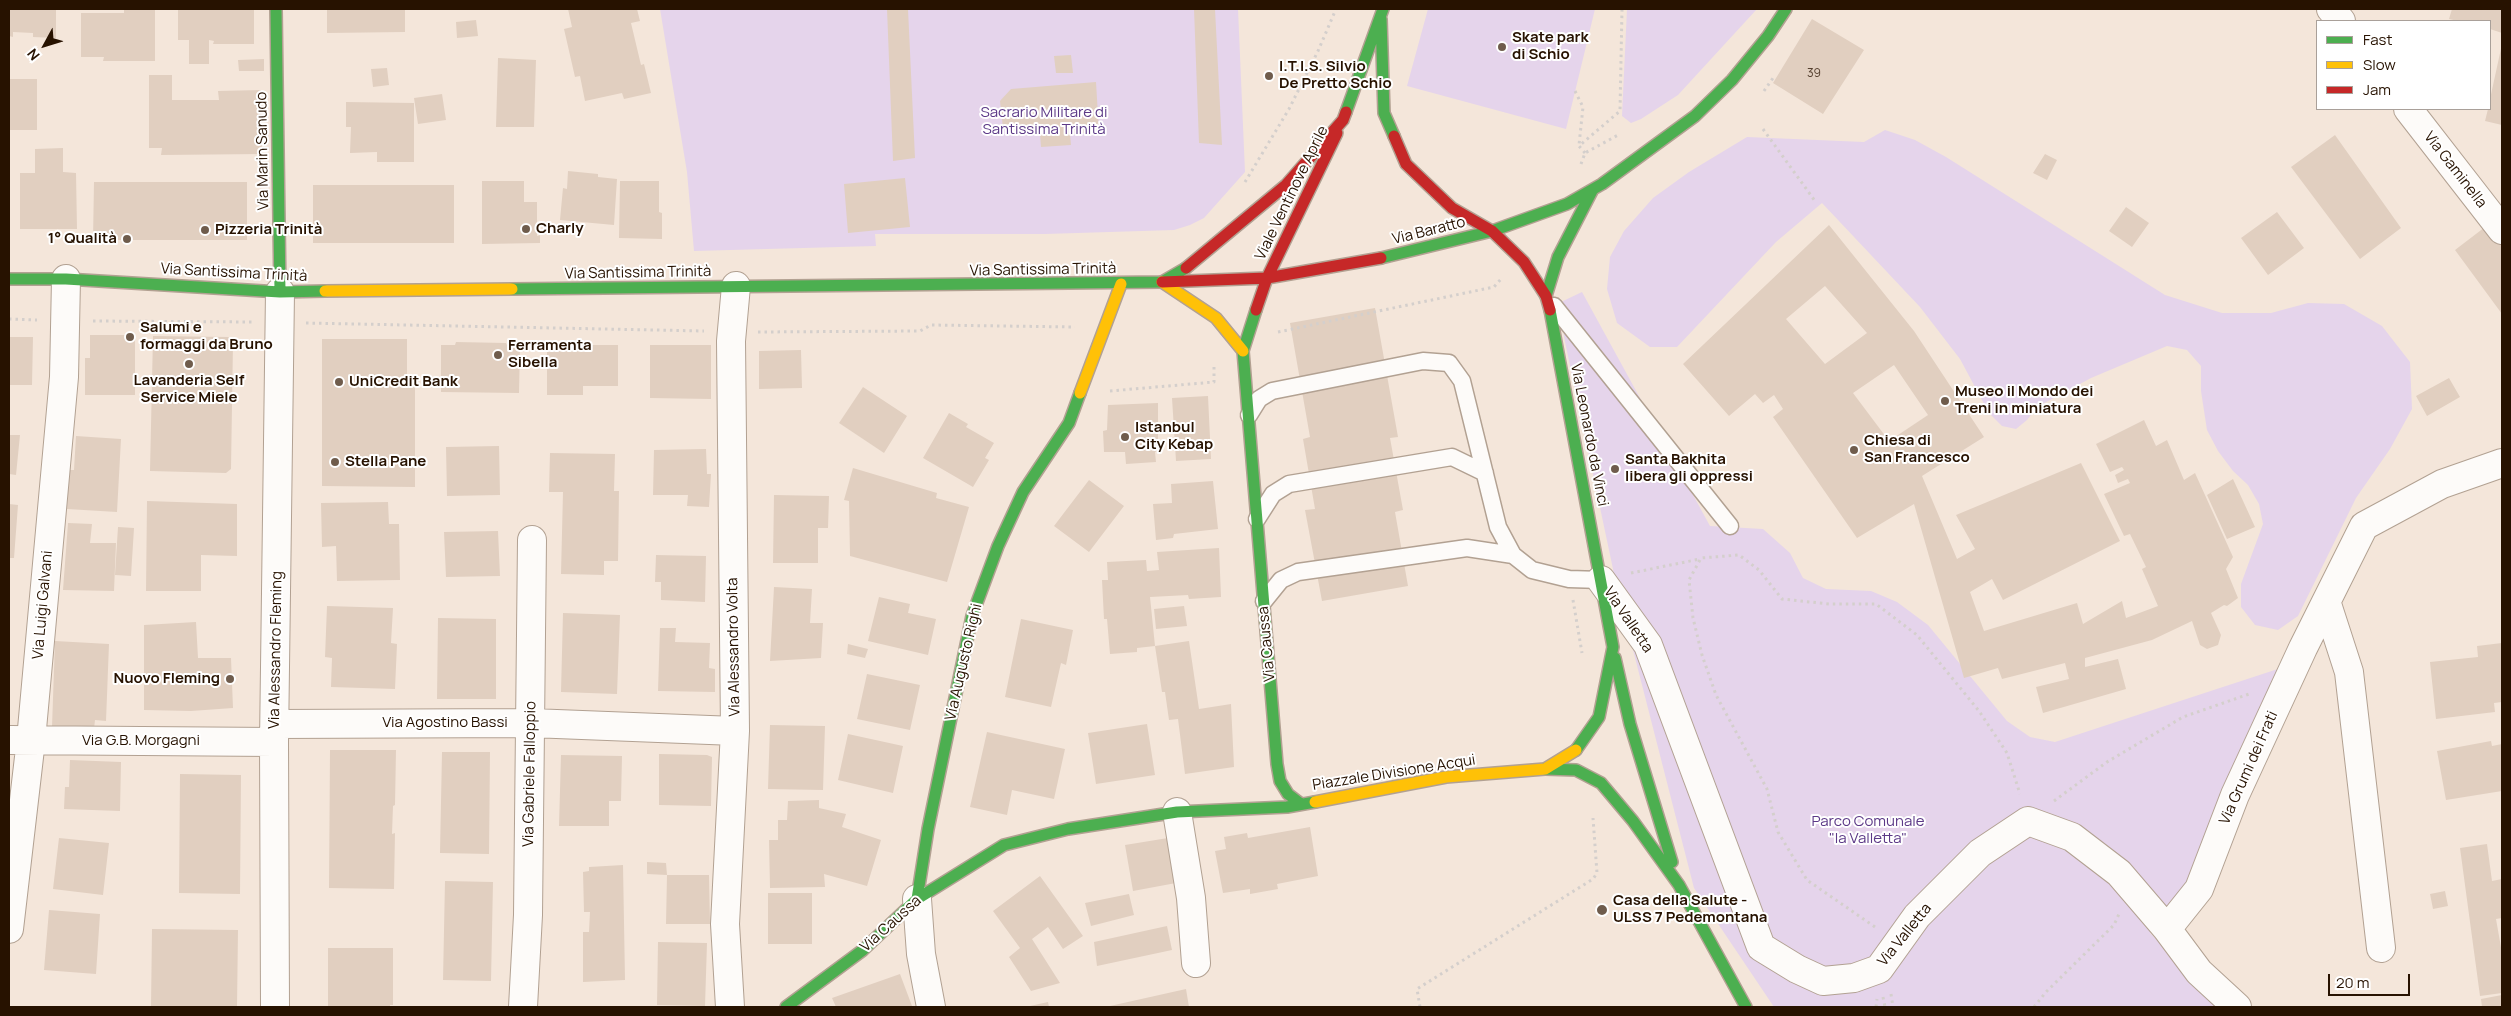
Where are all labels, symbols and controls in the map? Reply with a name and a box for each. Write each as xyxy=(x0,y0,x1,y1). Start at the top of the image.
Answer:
north arrow xyxy=(20,20,70,70)
legend xyxy=(2316,20,2491,110)
place label: Skate park di Schio xyxy=(1512,29,1589,64)
text: Fast xyxy=(2363,29,2392,50)
marker: Skate park di Schio xyxy=(1496,41,1508,53)
text: N xyxy=(22,45,44,65)
text: Slow xyxy=(2363,54,2396,75)
place label: I.T.I.S. Silvio De Pretto Schio xyxy=(1279,58,1392,93)
house number: 39 xyxy=(1807,67,1821,81)
marker: I.T.I.S. Silvio De Pretto Schio xyxy=(1263,70,1275,82)
text: Jam xyxy=(2363,79,2391,100)
street label: Via Marin Sanudo xyxy=(253,92,273,210)
park label: Sacrario Militare di Santissima Trinità xyxy=(981,104,1107,139)
street label: Viale Ventinove Aprile xyxy=(1252,123,1332,263)
street label: Via Gaminella xyxy=(2420,128,2490,212)
street label: Via Baratto xyxy=(1391,213,1467,249)
place label: Charly xyxy=(536,220,584,238)
place label: Pizzeria Trinità xyxy=(215,221,322,239)
marker: Charly xyxy=(520,223,532,235)
marker: Pizzeria Trinità xyxy=(199,224,211,236)
place label: 1° Qualità xyxy=(48,230,117,248)
marker: 1° Qualità xyxy=(121,233,133,245)
street label: Via Santissima Trinità xyxy=(160,260,308,286)
street label: Via Santissima Trinità xyxy=(969,260,1117,280)
street label: Via Santissima Trinità xyxy=(564,263,712,283)
place label: Salumi e formaggi da Bruno xyxy=(140,319,273,354)
marker: Salumi e formaggi da Bruno xyxy=(124,331,136,343)
place label: Ferramenta Sibella xyxy=(508,337,592,372)
marker: Ferramenta Sibella xyxy=(492,349,504,361)
marker: Lavanderia Self Service Miele xyxy=(183,358,195,370)
street label: Via Leonardo da Vinci xyxy=(1566,362,1612,508)
place label: Lavanderia Self Service Miele xyxy=(134,372,244,407)
place label: UniCredit Bank xyxy=(349,373,458,391)
marker: UniCredit Bank xyxy=(333,376,345,388)
place label: Museo il Mondo dei Treni in miniatura xyxy=(1955,383,2093,418)
marker: Museo il Mondo dei Treni in miniatura xyxy=(1939,395,1951,407)
place label: Istanbul City Kebap xyxy=(1135,419,1213,454)
marker: Istanbul City Kebap xyxy=(1119,431,1131,443)
place label: Chiesa di San Francesco xyxy=(1864,432,1970,467)
marker: Chiesa di San Francesco xyxy=(1848,444,1860,456)
place label: Santa Bakhita libera gli oppressi xyxy=(1625,451,1753,486)
place label: Stella Pane xyxy=(345,453,426,471)
marker: Stella Pane xyxy=(329,456,341,468)
marker: Santa Bakhita libera gli oppressi xyxy=(1609,463,1621,475)
street label: Via Luigi Galvani xyxy=(29,550,57,660)
street label: Via Alessandro Fleming xyxy=(266,571,286,729)
street label: Via Alessandro Volta xyxy=(724,577,744,717)
street label: Via Valletta xyxy=(1599,584,1657,656)
street label: Via Augusto Righi xyxy=(942,602,986,722)
street label: Via Caussa xyxy=(1255,606,1279,682)
place label: Nuovo Fleming xyxy=(113,670,220,688)
marker: Nuovo Fleming xyxy=(224,673,236,685)
street label: Via Gabriele Falloppio xyxy=(520,701,540,847)
street label: Via Grumi dei Frati xyxy=(2216,708,2282,828)
street label: Via Agostino Bassi xyxy=(382,714,508,732)
street label: Via G.B. Morgagni xyxy=(82,732,200,750)
street label: Piazzale Divisione Acqui xyxy=(1311,751,1477,795)
park label: Parco Comunale "la Valletta" xyxy=(1812,813,1924,848)
street label: Via Caussa xyxy=(857,892,925,956)
place label: Casa della Salute - ULSS 7 Pedemontana xyxy=(1613,892,1767,927)
street label: Via Valletta xyxy=(1874,900,1936,970)
marker: Casa della Salute - ULSS 7 Pedemontana xyxy=(1595,903,1609,917)
scale bar xyxy=(2331,964,2414,996)
text: 20 m xyxy=(2336,972,2369,993)

